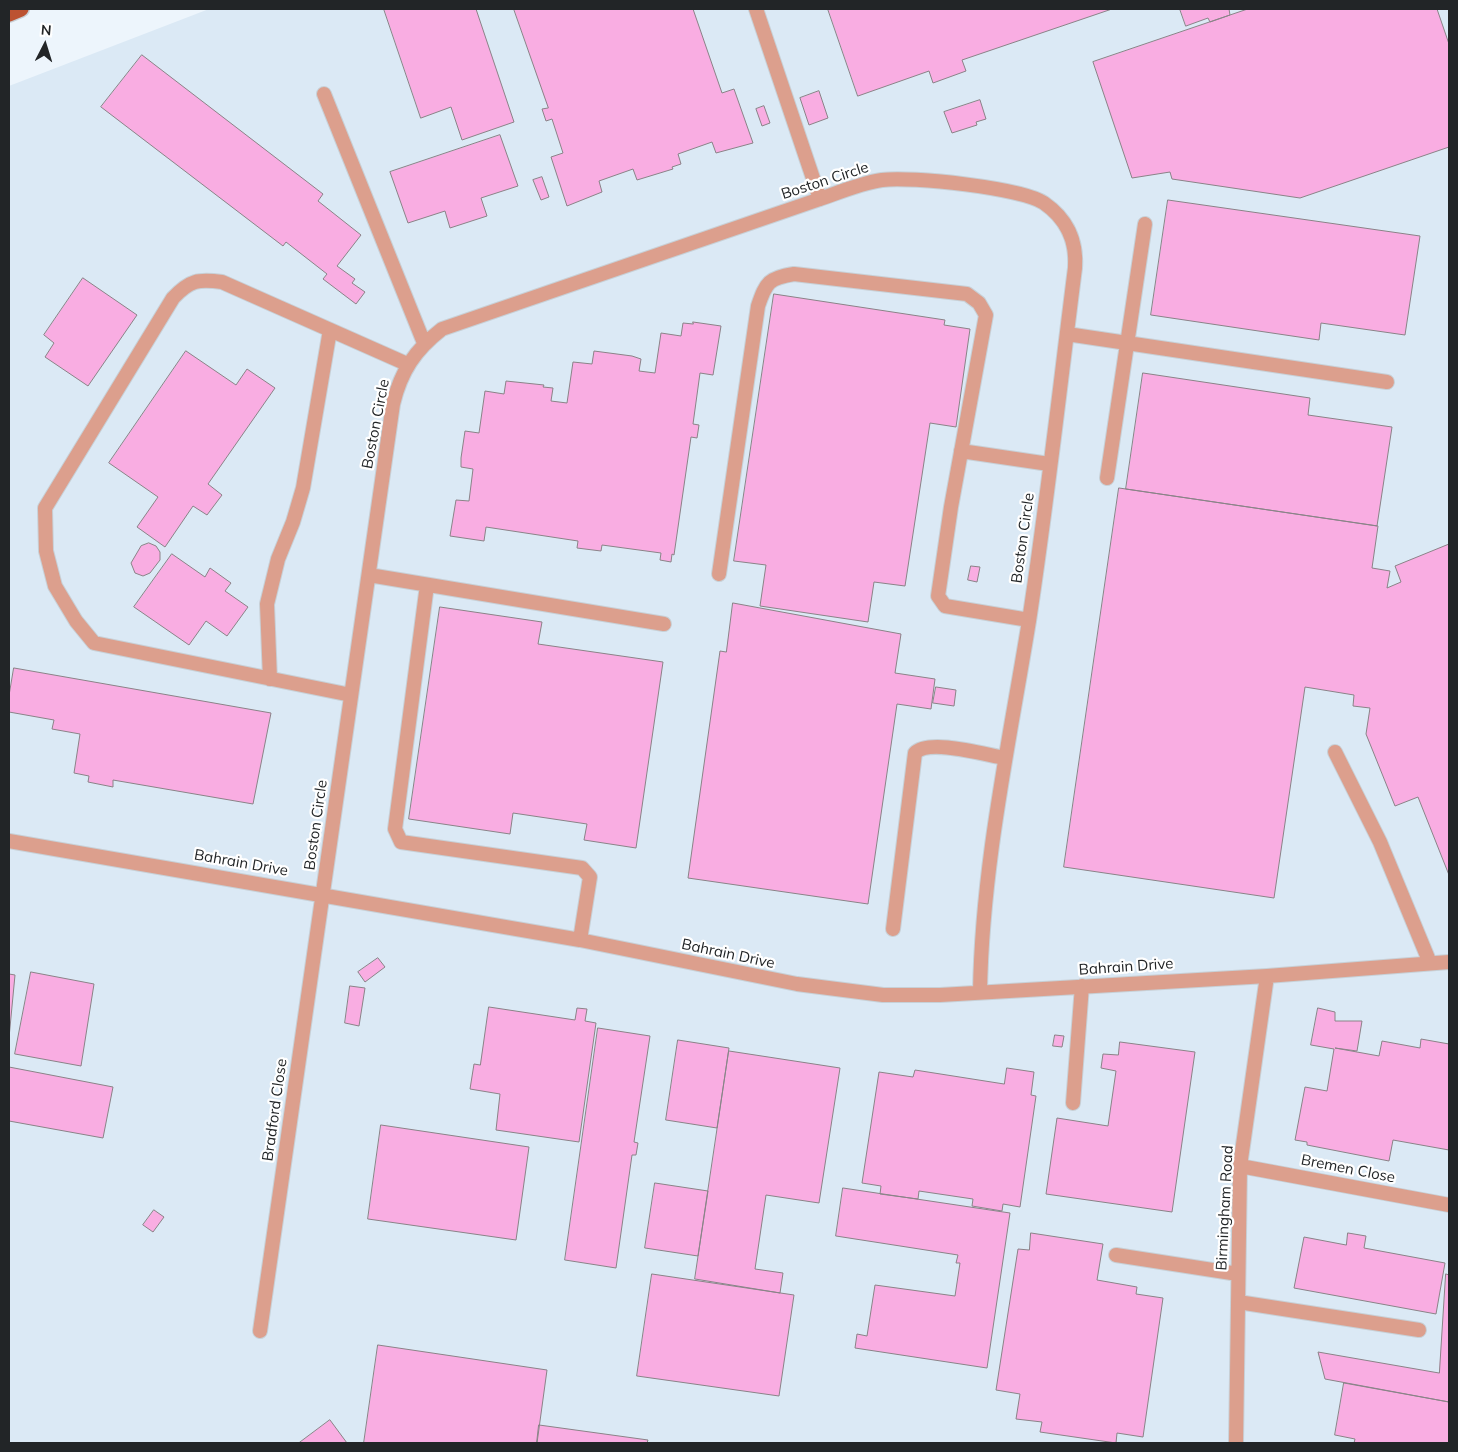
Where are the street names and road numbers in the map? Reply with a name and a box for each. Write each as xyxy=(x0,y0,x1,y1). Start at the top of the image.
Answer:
street label: Boston Circle xyxy=(779,158,871,204)
street label: Boston Circle xyxy=(358,378,394,470)
street label: Boston Circle xyxy=(1008,492,1038,584)
street label: Boston Circle xyxy=(301,779,331,871)
street label: Bahrain Drive xyxy=(193,846,289,880)
street label: Bahrain Drive xyxy=(680,935,776,973)
street label: Bahrain Drive xyxy=(1078,955,1174,979)
street label: Bradford Close xyxy=(259,1058,291,1162)
street label: Birmingham Road xyxy=(1213,1145,1237,1271)
street label: Bremen Close xyxy=(1299,1151,1397,1187)

